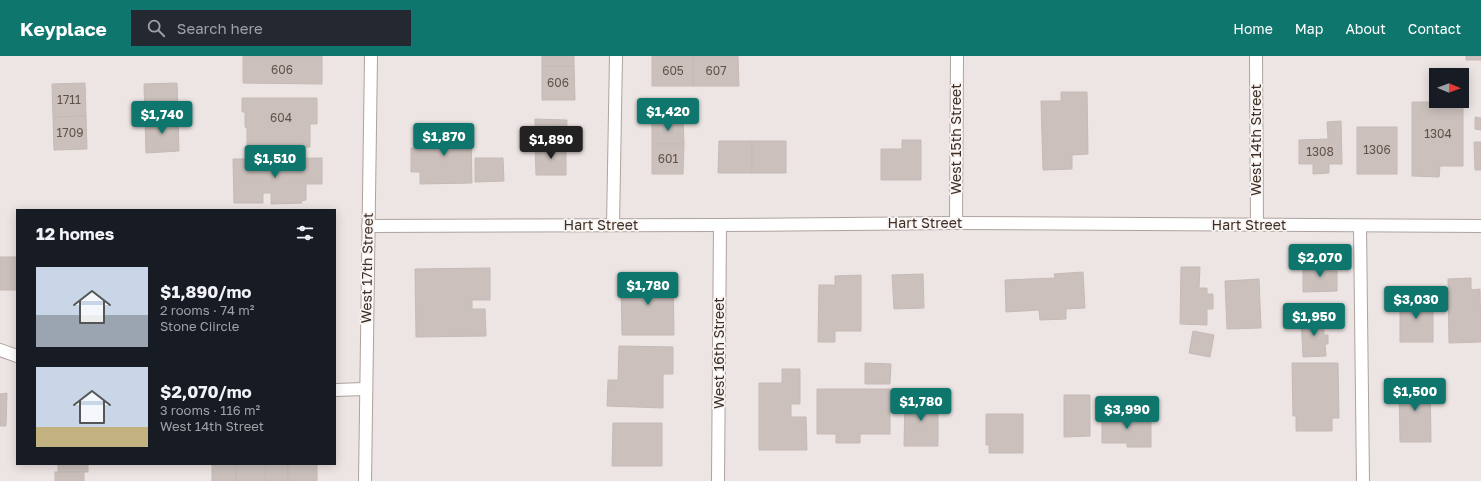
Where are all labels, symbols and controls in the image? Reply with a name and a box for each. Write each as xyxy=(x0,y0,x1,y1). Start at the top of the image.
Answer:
search box xyxy=(131,10,411,46)
text: Keyplace xyxy=(20,17,107,40)
icon: search xyxy=(145,17,167,39)
text: Search here xyxy=(177,19,263,37)
text: Home xyxy=(1233,20,1273,37)
text: Map xyxy=(1295,20,1323,37)
text: About xyxy=(1345,20,1386,37)
text: Contact xyxy=(1408,20,1461,37)
house number: 606 xyxy=(271,62,293,77)
house number: 605 xyxy=(662,63,684,78)
house number: 607 xyxy=(705,63,727,78)
north arrow xyxy=(1429,68,1469,108)
map controls xyxy=(1429,68,1469,108)
house number: 606 xyxy=(547,75,569,90)
street label: West 15th Street xyxy=(947,83,964,195)
street label: West 14th Street xyxy=(1247,84,1264,196)
house number: 1711 xyxy=(57,92,81,107)
pin: $1,420 xyxy=(635,98,701,132)
pin: $1,740 xyxy=(129,101,195,135)
text: $1,420 xyxy=(646,103,690,119)
text: $1,740 xyxy=(140,106,184,122)
house number: 604 xyxy=(270,110,292,125)
pin: $1,870 xyxy=(411,123,477,157)
house number: 1709 xyxy=(57,125,83,140)
pin: $1,890 xyxy=(518,126,584,160)
house number: 1304 xyxy=(1424,126,1452,141)
text: $1,870 xyxy=(422,128,466,144)
text: $1,890 xyxy=(529,131,573,147)
house number: 1306 xyxy=(1363,142,1391,157)
house number: 1308 xyxy=(1306,144,1334,159)
pin: $1,510 xyxy=(242,145,308,179)
text: $1,510 xyxy=(254,150,296,166)
house number: 601 xyxy=(658,151,678,166)
street label: West 17th Street xyxy=(357,212,376,324)
street label: Hart Street xyxy=(888,214,962,231)
street label: Hart Street xyxy=(564,216,638,233)
street label: Hart Street xyxy=(1212,216,1286,233)
icon: filters xyxy=(294,222,316,244)
text: 12 homes xyxy=(36,223,114,244)
pin: $2,070 xyxy=(1287,244,1353,278)
text: $2,070 xyxy=(1298,249,1342,265)
pin: $1,780 xyxy=(615,272,681,306)
text: $1,780 xyxy=(626,277,670,293)
text: $1,890/mo xyxy=(160,281,252,302)
icon: home xyxy=(68,283,116,331)
pin: $3,030 xyxy=(1383,286,1449,320)
text: $3,030 xyxy=(1393,291,1439,307)
street label: West 16th Street xyxy=(710,297,727,409)
text: 2 rooms · 74 m² xyxy=(160,302,254,318)
pin: $1,950 xyxy=(1281,303,1347,337)
text: $1,950 xyxy=(1292,308,1336,324)
text: Stone Ciircle xyxy=(160,318,239,334)
pin: $1,500 xyxy=(1382,378,1448,412)
text: $2,070/mo xyxy=(160,381,252,402)
icon: home xyxy=(68,383,116,431)
text: $1,500 xyxy=(1393,383,1437,399)
pin: $1,780 xyxy=(888,388,954,422)
text: $1,780 xyxy=(899,393,943,409)
pin: $3,990 xyxy=(1094,396,1160,430)
text: $3,990 xyxy=(1104,401,1150,417)
text: 3 rooms · 116 m² xyxy=(160,402,260,418)
text: West 14th Street xyxy=(160,418,264,434)

